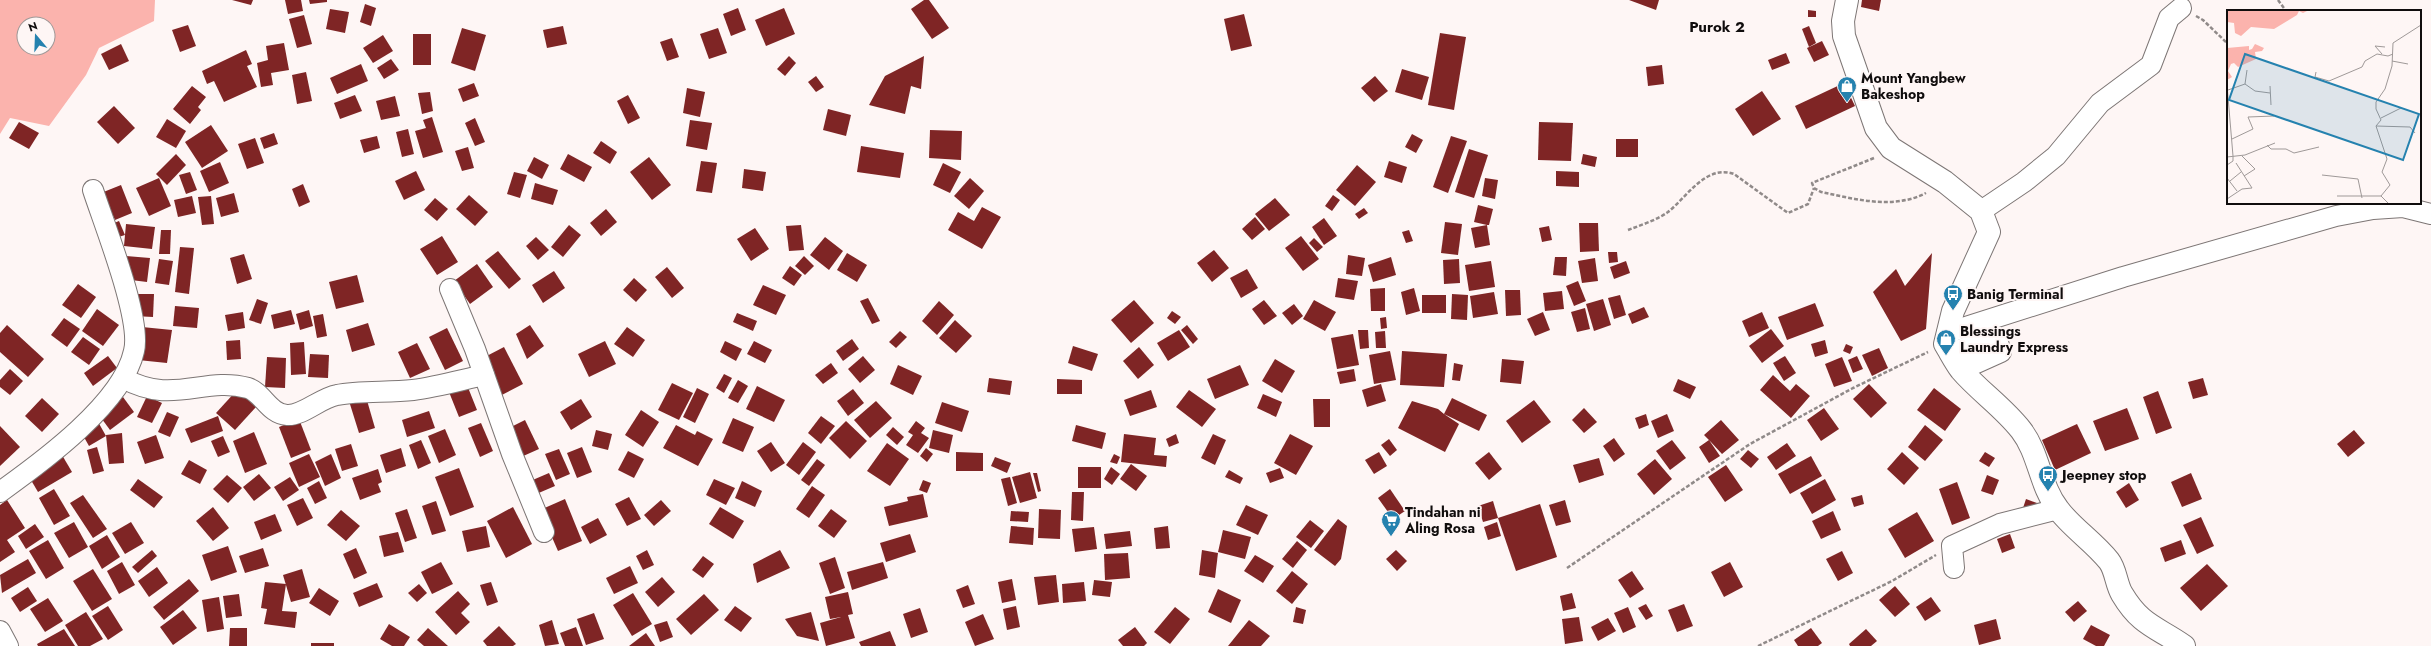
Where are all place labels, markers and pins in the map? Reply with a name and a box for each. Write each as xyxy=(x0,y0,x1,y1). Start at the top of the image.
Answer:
place label: Mount Yangbew Bakeshop xyxy=(1861,68,1966,104)
shop icon: Mount Yangbew Bakeshop xyxy=(1836,75,1858,103)
bus stop icon: Banig Terminal xyxy=(1942,283,1964,311)
place label: Banig Terminal xyxy=(1967,284,2063,304)
place label: Blessings Laundry Express xyxy=(1960,321,2069,357)
shop icon: Blessings Laundry Express xyxy=(1935,328,1957,356)
bus stop icon: Jeepney stop xyxy=(2037,464,2059,492)
place label: Jeepney stop xyxy=(2059,465,2147,485)
place label: Tindahan ni Aling Rosa xyxy=(1404,502,1481,538)
supermarket icon: Tindahan ni Aling Rosa xyxy=(1380,509,1402,537)

